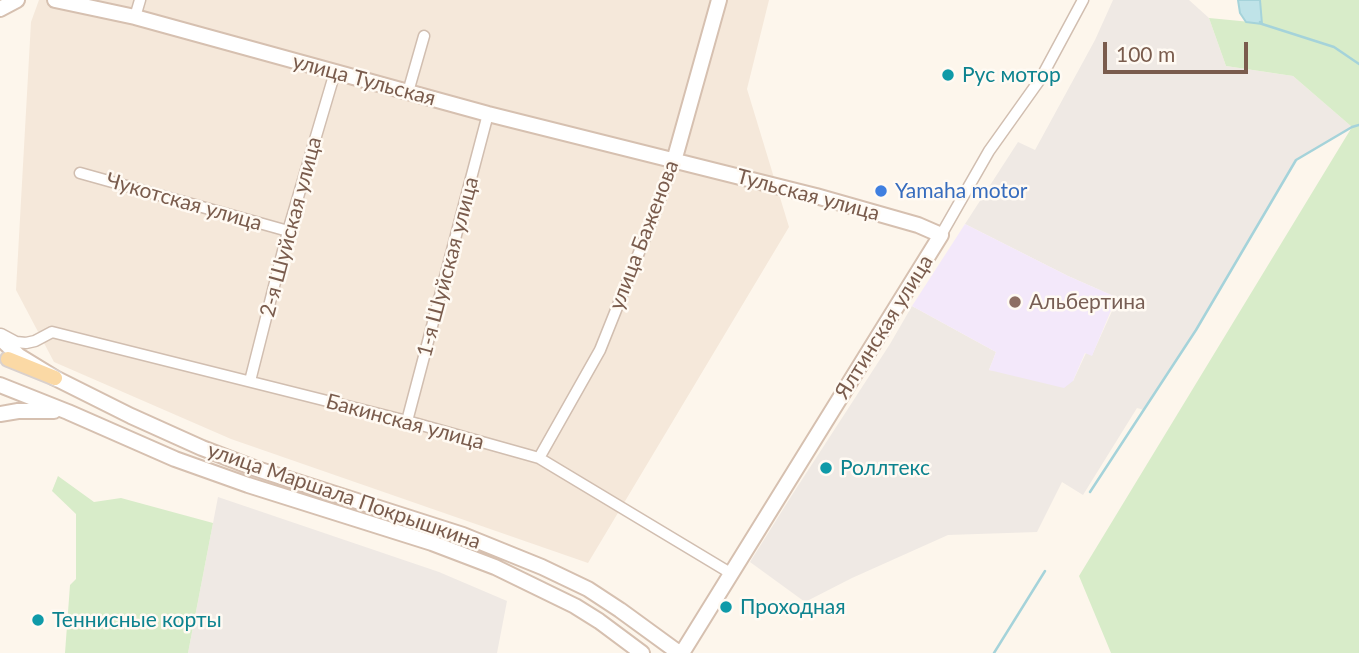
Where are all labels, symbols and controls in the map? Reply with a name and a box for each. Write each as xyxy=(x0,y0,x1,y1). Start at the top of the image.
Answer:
scale bar xyxy=(1107,28,1252,72)
text: 100 m xyxy=(1116,41,1175,66)
street label: улица Тульская xyxy=(290,49,438,111)
place label: Рус мотор xyxy=(962,62,1061,88)
marker: Рус мотор xyxy=(940,67,956,83)
street label: 2-я Шуйская улица xyxy=(255,134,327,320)
street label: улица Баженова xyxy=(604,157,684,313)
street label: Тульская улица xyxy=(734,164,882,226)
street label: Чукотская улица xyxy=(103,168,265,236)
street label: 1-я Шуйская улица xyxy=(412,174,484,360)
place label: Yamaha motor xyxy=(895,178,1027,204)
marker: Yamaha motor xyxy=(873,183,889,199)
street label: Ялтинская улица xyxy=(830,250,938,404)
place label: Альбертина xyxy=(1029,289,1146,315)
marker: Альбертина xyxy=(1007,294,1023,310)
street label: Бакинская улица xyxy=(323,389,487,455)
street label: улица Маршала Покрышкина xyxy=(204,437,484,555)
place label: Роллтекс xyxy=(840,455,930,481)
marker: Роллтекс xyxy=(818,460,834,476)
place label: Проходная xyxy=(740,594,846,620)
marker: Проходная xyxy=(718,599,734,615)
place label: Теннисные корты xyxy=(52,607,222,633)
marker: Теннисные корты xyxy=(30,612,46,628)

